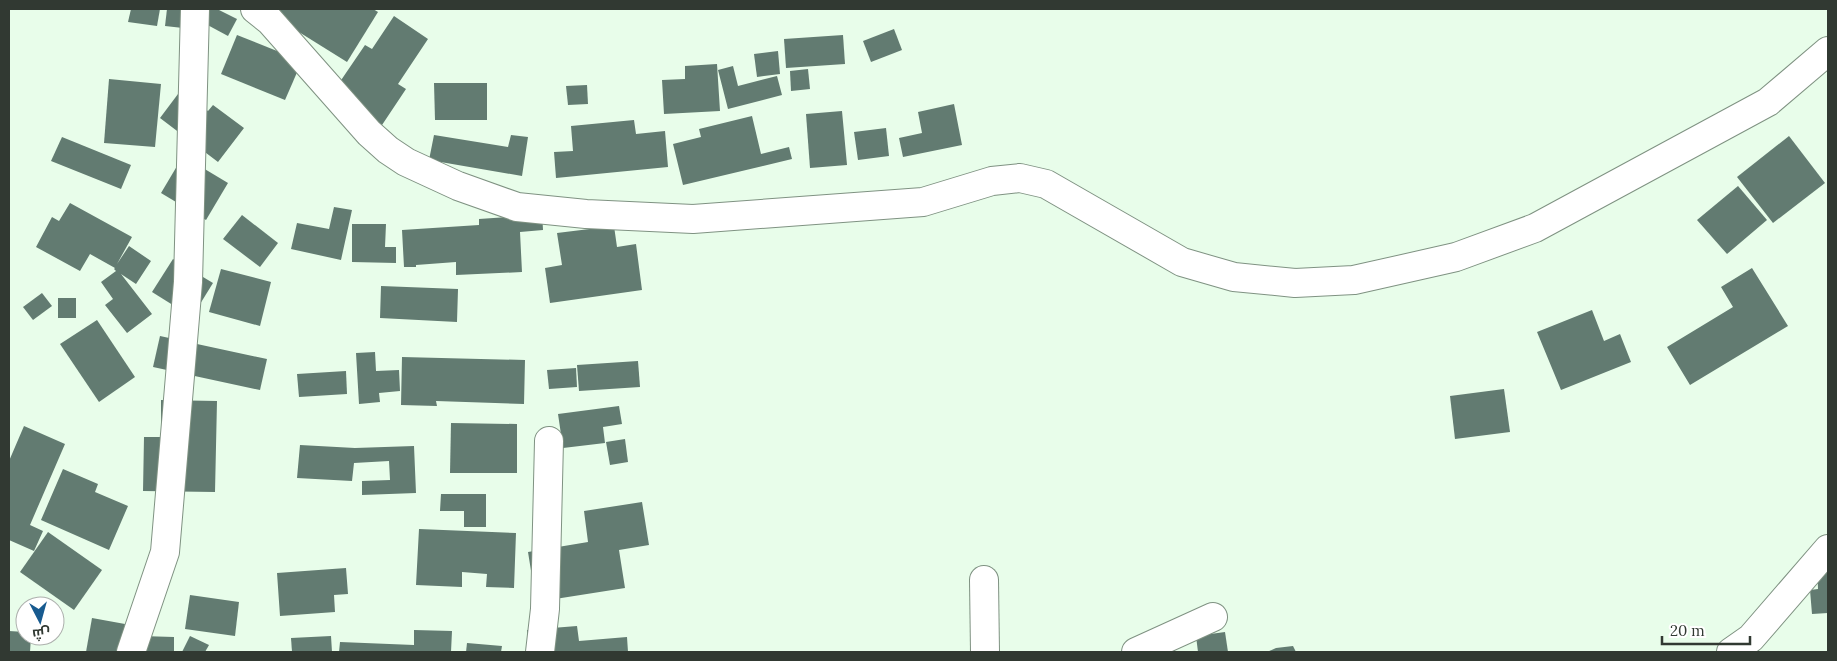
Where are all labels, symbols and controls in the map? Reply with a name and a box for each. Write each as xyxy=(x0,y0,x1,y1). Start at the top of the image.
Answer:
north arrow xyxy=(15,596,65,646)
scale bar xyxy=(1662,614,1750,646)
text: 20 m xyxy=(1670,621,1705,640)
text: ش xyxy=(31,624,51,644)

